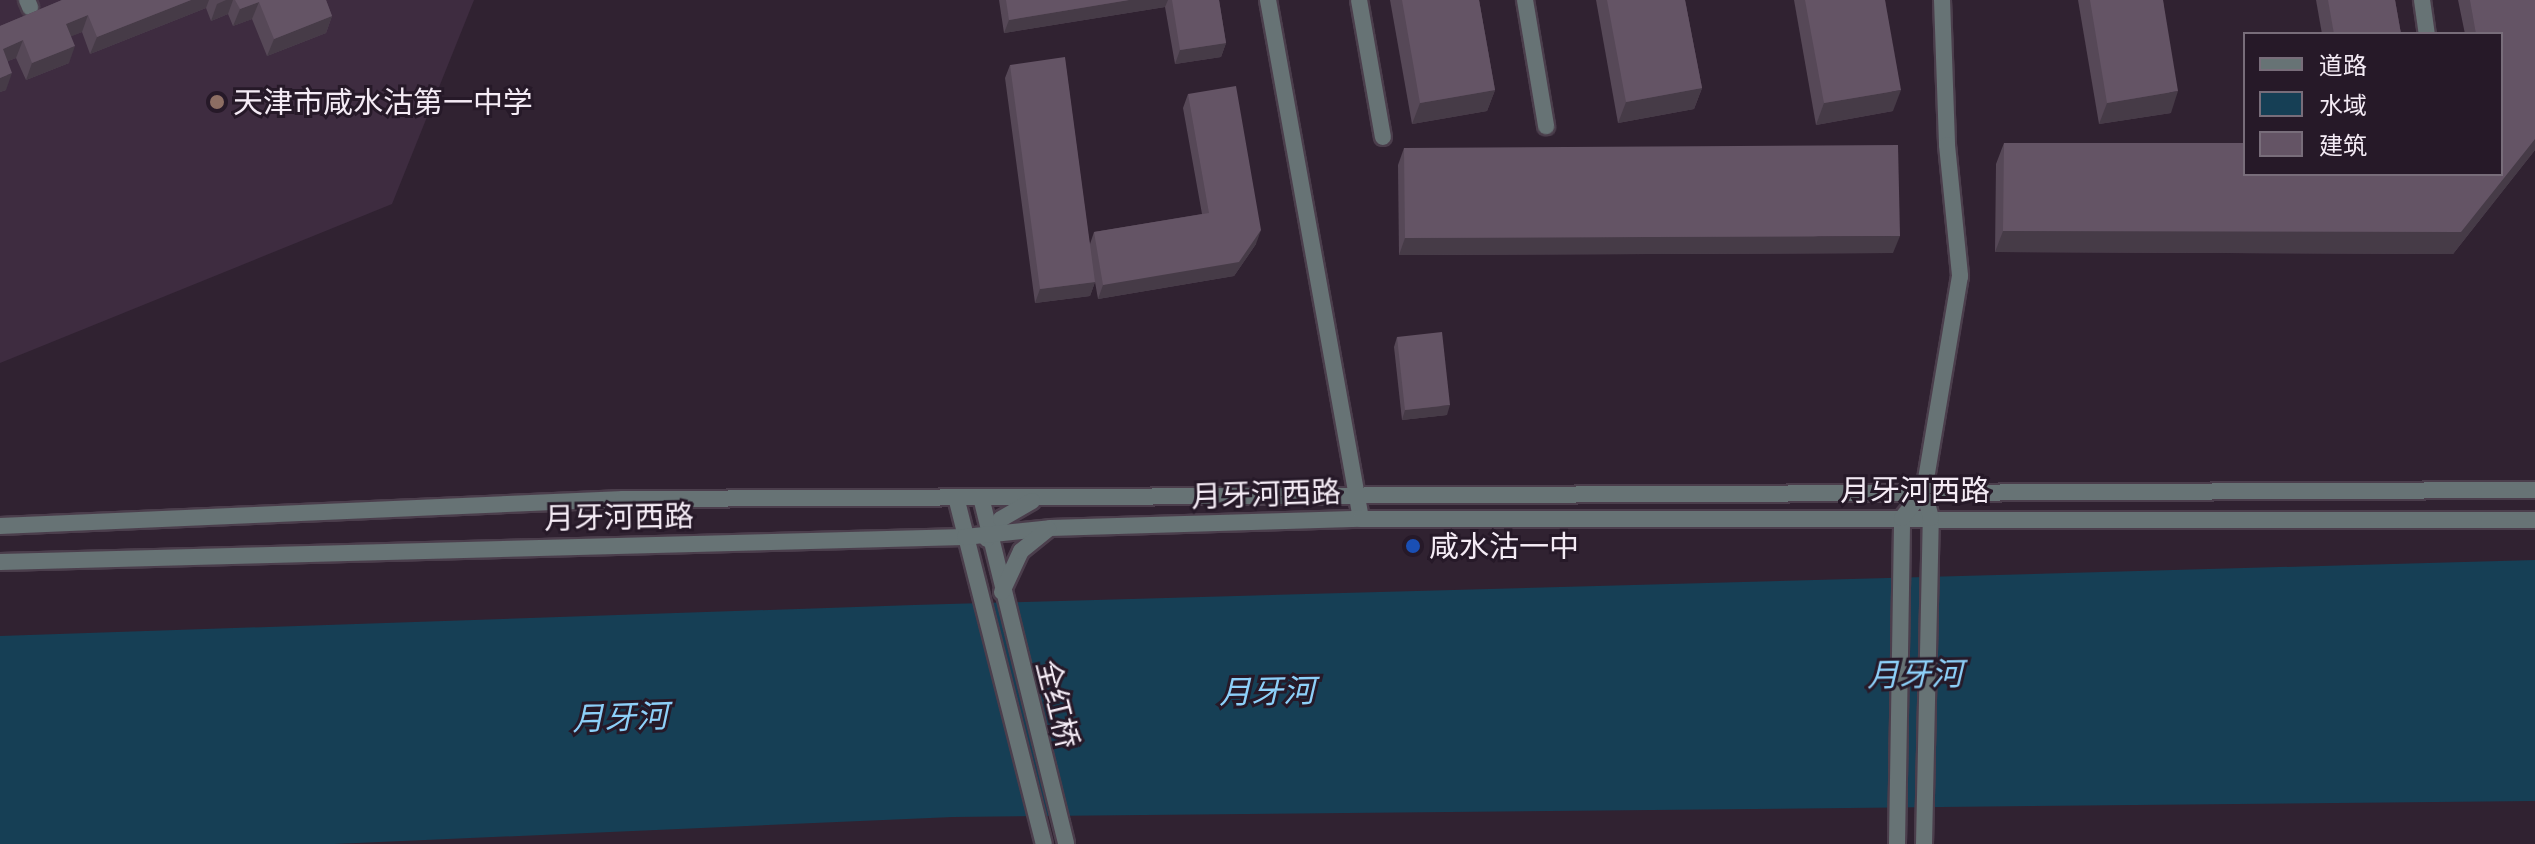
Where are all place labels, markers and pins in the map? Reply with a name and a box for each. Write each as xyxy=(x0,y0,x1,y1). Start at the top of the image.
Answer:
place label: 天津市咸水沽第一中学 xyxy=(233,84,533,120)
marker: 天津市咸水沽第一中学 xyxy=(208,93,226,111)
place label: 咸水沽一中 xyxy=(1429,528,1579,564)
marker: 咸水沽一中 xyxy=(1404,537,1422,555)

